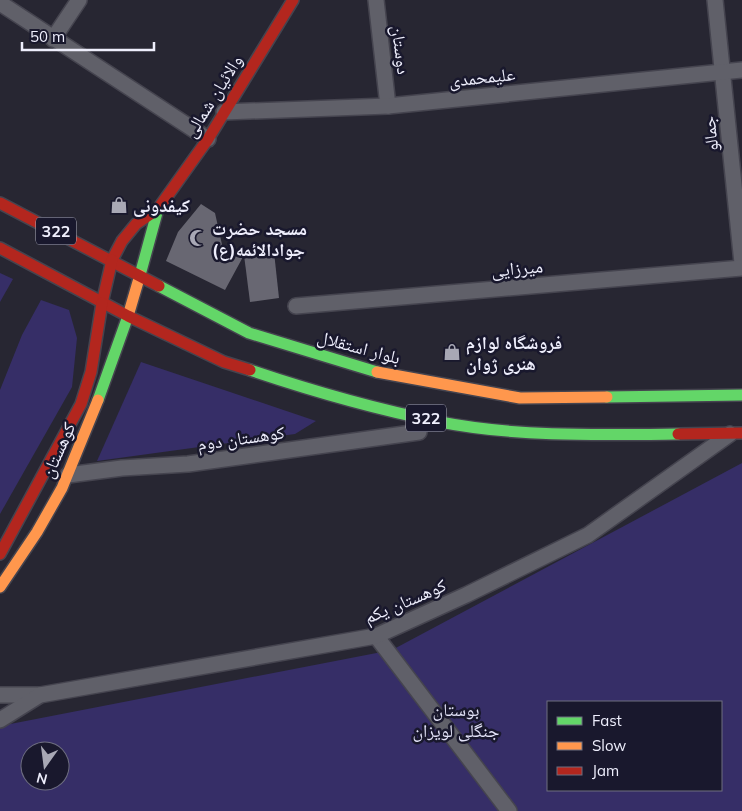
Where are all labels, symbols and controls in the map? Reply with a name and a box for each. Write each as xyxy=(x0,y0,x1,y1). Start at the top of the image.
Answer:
scale bar xyxy=(22,20,155,52)
street label: دوستان xyxy=(387,24,415,76)
text: 50 m xyxy=(30,27,65,46)
street label: والائیان شمالی xyxy=(179,50,247,142)
street label: علیمحمدی xyxy=(448,62,516,92)
street label: جمالو xyxy=(697,115,723,153)
place label: کیفدونی xyxy=(133,194,190,217)
shop icon: کیفدونی xyxy=(109,195,129,215)
place label: مسجد حضرت جوادالائمه(ع) xyxy=(212,217,307,261)
road number: 322 xyxy=(36,218,76,245)
mosque icon: مسجد حضرت جوادالائمه(ع) xyxy=(188,228,208,248)
street label: میرزایی xyxy=(490,254,544,282)
street label: بلوار استقلال xyxy=(315,325,403,369)
place label: فروشگاه لوازم هنری ژوان xyxy=(466,331,562,375)
shop icon: فروشگاه لوازم هنری ژوان xyxy=(442,342,462,362)
road number: 322 xyxy=(406,404,446,432)
street label: کوهستان xyxy=(36,418,81,481)
street label: کوهستان دوم xyxy=(196,420,287,456)
street label: کوهستان یکم xyxy=(360,573,450,630)
park label: بوستان جنگلی لویزان xyxy=(413,698,499,742)
legend xyxy=(547,701,722,791)
text: Fast xyxy=(592,711,622,730)
text: Slow xyxy=(592,736,626,755)
north arrow xyxy=(20,741,70,791)
text: Jam xyxy=(592,761,619,780)
text: N xyxy=(35,769,49,789)

